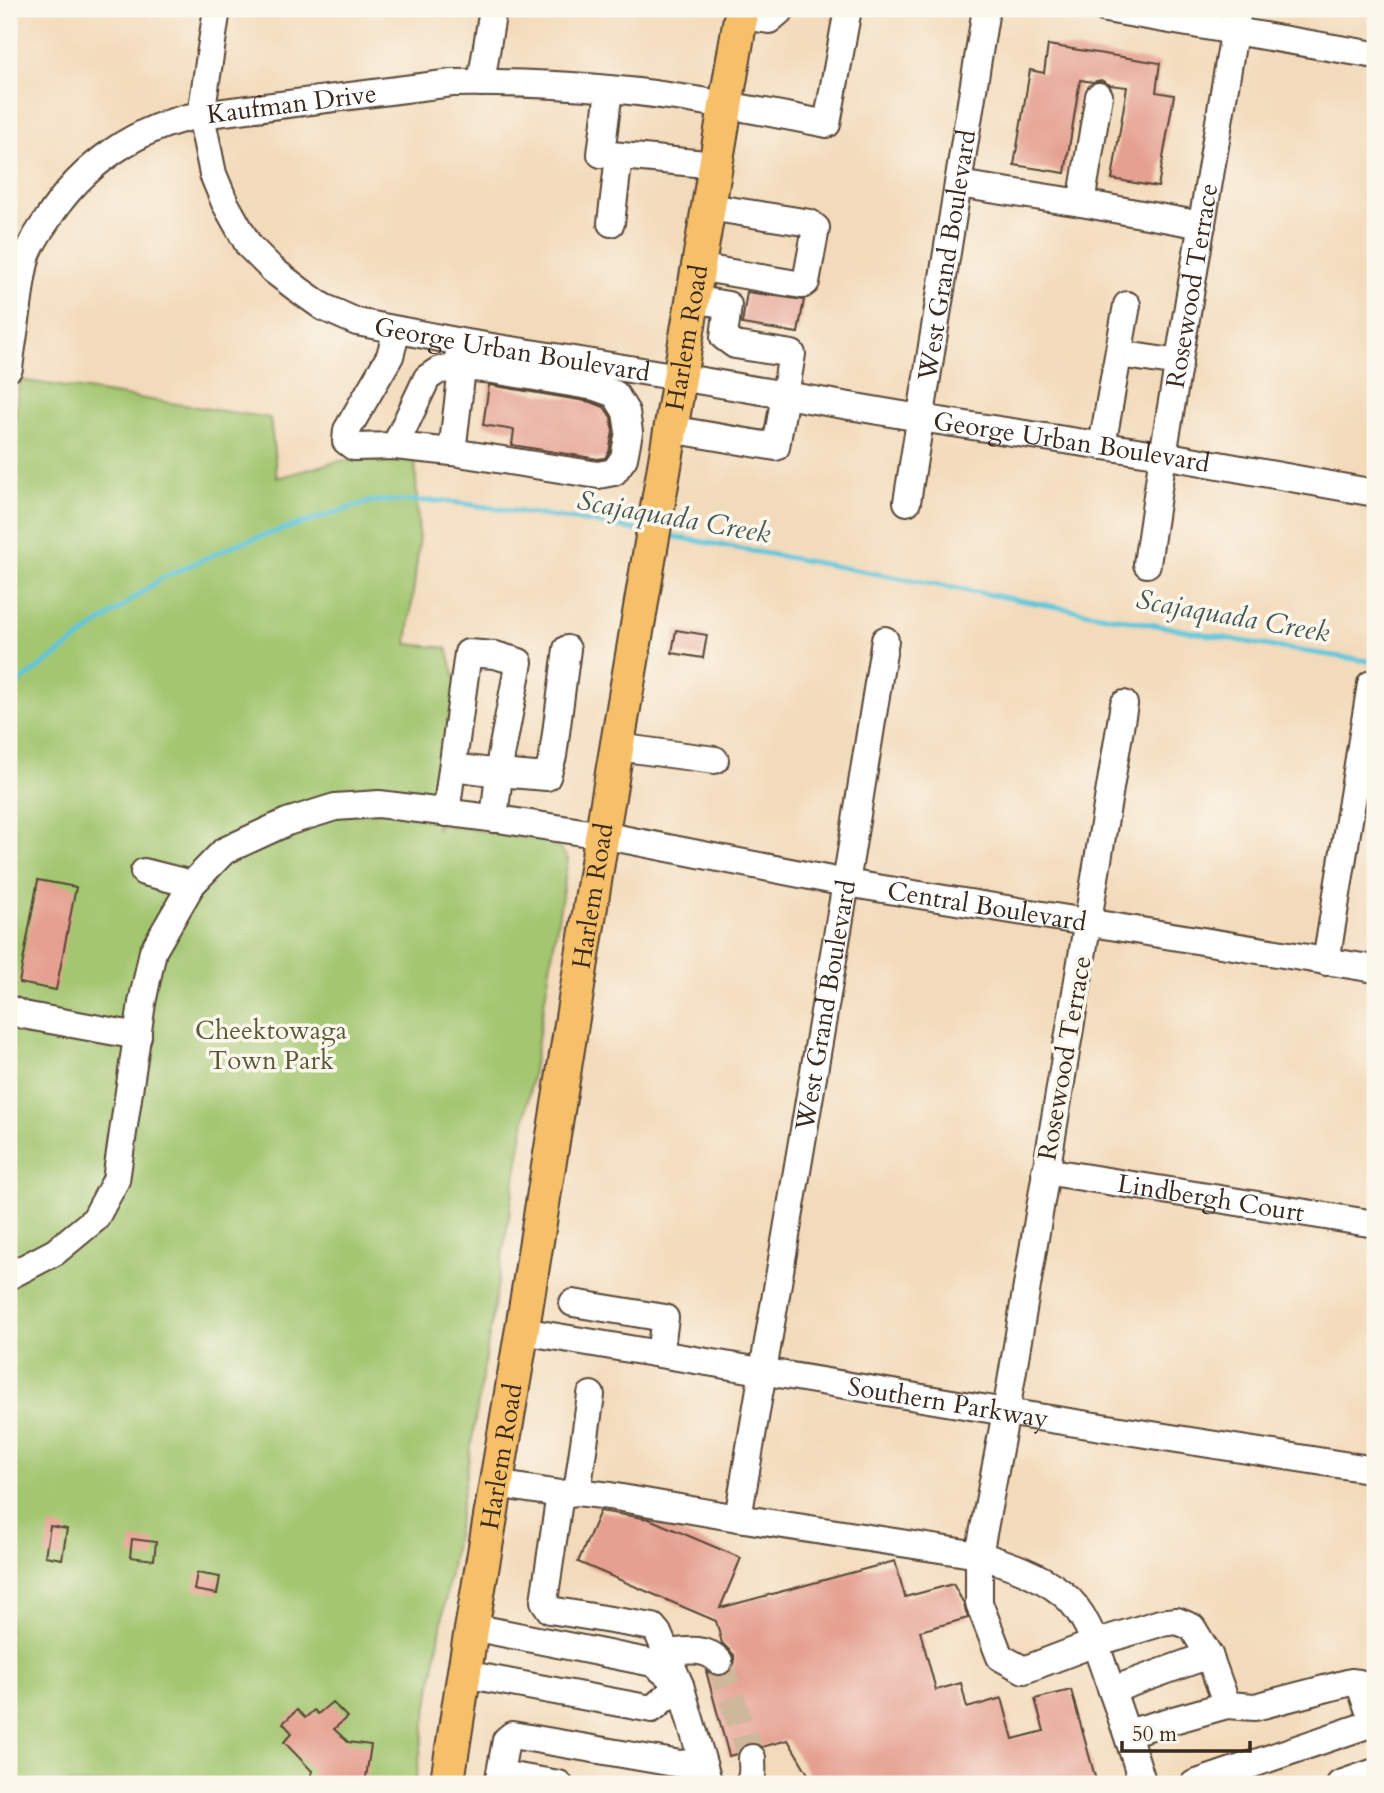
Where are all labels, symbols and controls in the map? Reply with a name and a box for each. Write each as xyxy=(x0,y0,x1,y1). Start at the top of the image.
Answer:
street label: Kaufman Drive xyxy=(205,76,379,132)
street label: West Grand Boulevard xyxy=(910,127,984,384)
street label: Rosewood Terrace xyxy=(1158,181,1226,391)
street label: Harlem Road xyxy=(657,262,716,413)
street label: George Urban Boulevard xyxy=(371,309,653,390)
street label: George Urban Boulevard xyxy=(931,403,1213,481)
water label: Scajaquada Creek xyxy=(574,481,774,553)
water label: Scajaquada Creek xyxy=(1133,580,1333,652)
street label: Harlem Road xyxy=(564,820,622,971)
street label: Central Boulevard xyxy=(885,873,1089,940)
street label: West Grand Boulevard xyxy=(787,877,864,1134)
street label: Rosewood Terrace xyxy=(1029,953,1100,1163)
park label: Cheektowaga Town Park xyxy=(195,1013,347,1078)
street label: Lindbergh Court xyxy=(1115,1166,1307,1230)
street label: Southern Parkway xyxy=(845,1369,1051,1436)
street label: Harlem Road xyxy=(472,1381,531,1532)
scale bar xyxy=(1122,1709,1249,1753)
text: 50 m xyxy=(1132,1720,1177,1749)

